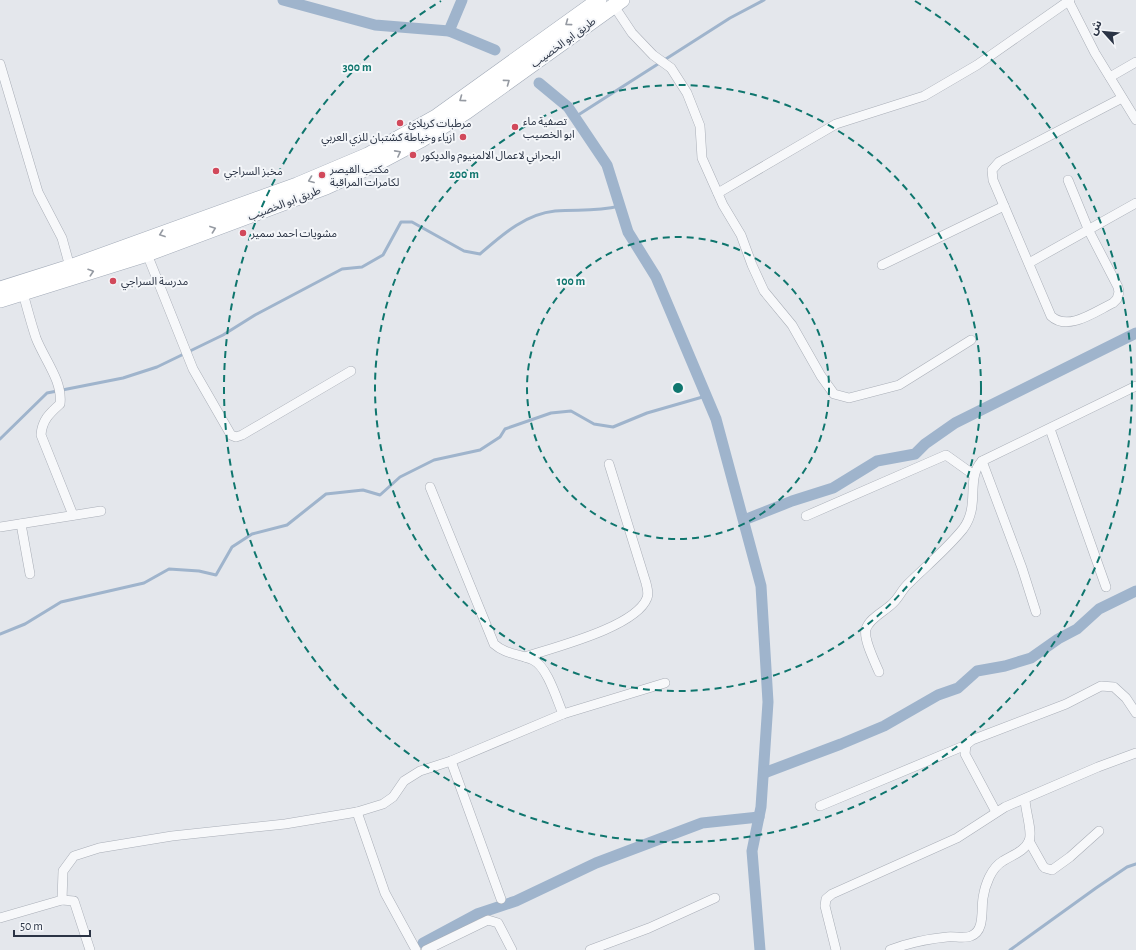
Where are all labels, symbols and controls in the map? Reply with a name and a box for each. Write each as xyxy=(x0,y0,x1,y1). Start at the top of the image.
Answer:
north arrow xyxy=(1084,12,1124,52)
street label: طريق ابو الخصيب xyxy=(529,15,598,71)
one-way arrow xyxy=(565,18,572,25)
text: ش xyxy=(1087,18,1105,37)
text: 300 m xyxy=(342,61,372,73)
one-way arrow xyxy=(503,79,510,87)
one-way arrow xyxy=(459,94,466,102)
place label: تصفية ماء ابو الخصيب xyxy=(523,116,575,141)
marker: مرطبات كربلائ xyxy=(395,118,405,128)
place label: مرطبات كربلائ xyxy=(408,118,472,130)
marker: تصفية ماء ابو الخصيب xyxy=(510,122,520,132)
place label: ازياء وخياطة كشتبان للزي العربي xyxy=(321,132,455,147)
marker: ازياء وخياطة كشتبان للزي العربي xyxy=(458,132,468,142)
one-way arrow xyxy=(394,150,401,158)
marker: البحراني لاعمال الالمنيوم والديكور xyxy=(408,150,418,160)
place label: البحراني لاعمال الالمنيوم والديكور xyxy=(420,150,561,165)
place label: مكتب القيصر لكامرات المراقبة xyxy=(329,164,400,189)
marker: مخبز السراجي xyxy=(211,166,221,176)
place label: مخبز السراجي xyxy=(224,166,283,181)
text: 200 m xyxy=(449,168,479,180)
marker: مكتب القيصر لكامرات المراقبة xyxy=(317,170,327,180)
one-way arrow xyxy=(307,175,314,183)
street label: طريق ابو الخصيب xyxy=(246,185,323,224)
one-way arrow xyxy=(210,225,217,233)
marker: مشويات احمد سمير xyxy=(238,228,248,238)
place label: مشويات احمد سمير xyxy=(250,228,337,240)
one-way arrow xyxy=(159,229,166,238)
one-way arrow xyxy=(87,268,94,276)
text: 100 m xyxy=(557,275,585,287)
marker: مدرسة السراجي xyxy=(108,276,118,286)
place label: مدرسة السراجي xyxy=(121,276,188,291)
centre of rings xyxy=(671,381,685,395)
scale bar xyxy=(14,912,90,938)
text: 50 m xyxy=(20,920,43,932)

